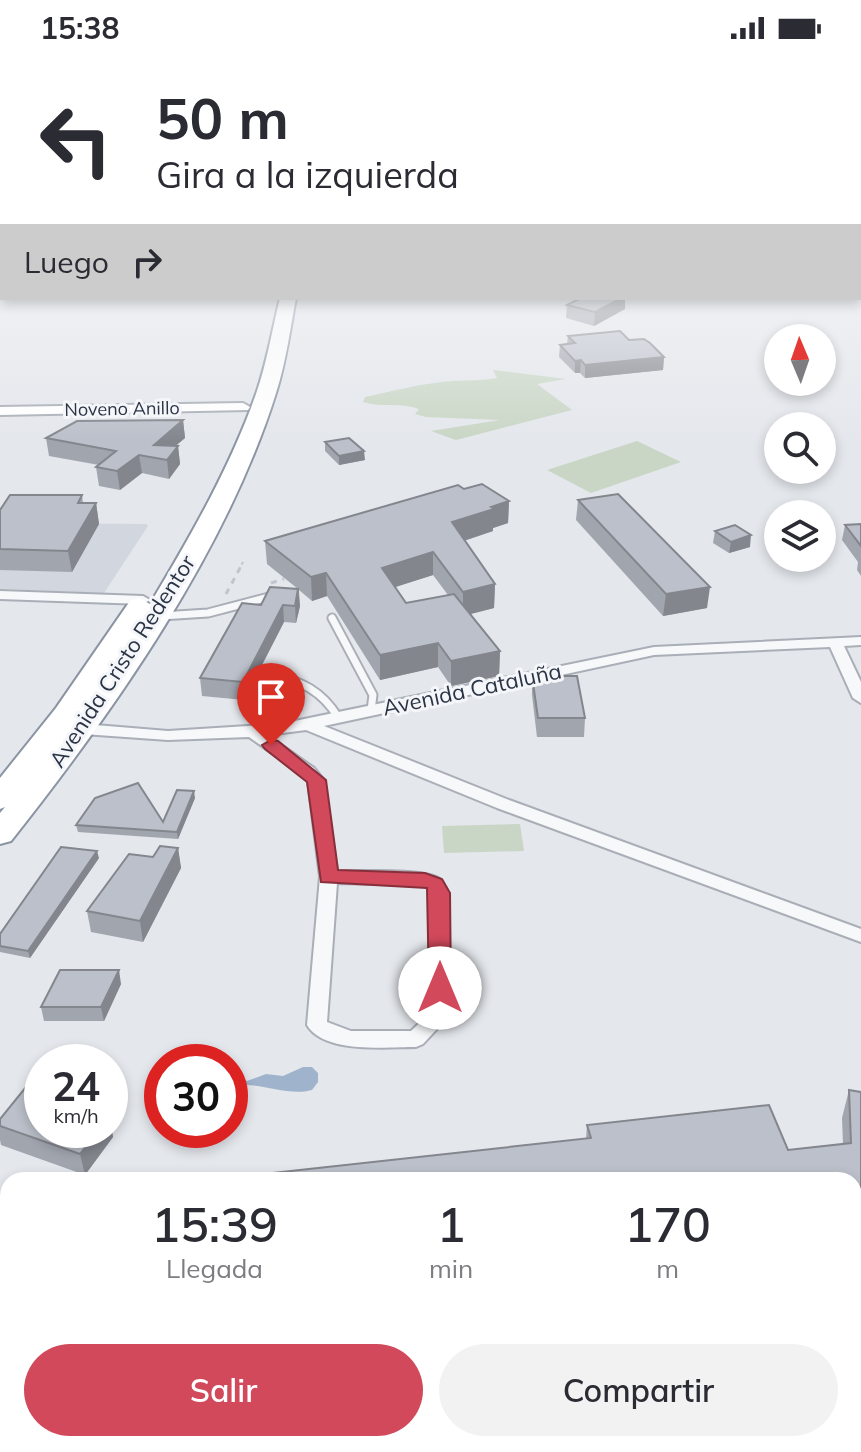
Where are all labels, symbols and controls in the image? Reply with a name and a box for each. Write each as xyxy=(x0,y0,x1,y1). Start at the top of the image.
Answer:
text: 15:38 xyxy=(40,9,119,47)
text: 50 m xyxy=(156,83,289,153)
icon: left xyxy=(24,88,128,192)
text: Gira a la izquierda xyxy=(156,152,459,197)
icon: right xyxy=(125,240,169,284)
text: Luego xyxy=(24,243,109,281)
north arrow xyxy=(764,324,836,396)
map controls xyxy=(764,324,836,572)
street label: Noveno Anillo xyxy=(64,396,180,421)
button: search xyxy=(764,412,836,484)
button: layers xyxy=(764,500,836,572)
street label: Avenida Cristo Redentor xyxy=(43,550,201,772)
street label: Avenida Cataluña xyxy=(380,656,564,722)
pin xyxy=(237,663,305,745)
icon: arrive xyxy=(249,675,293,719)
position arrow xyxy=(398,946,482,1030)
speed limit sign: 30 xyxy=(144,1044,248,1148)
text: 24 xyxy=(52,1061,100,1111)
text: km/h xyxy=(53,1103,99,1128)
text: 15:39 xyxy=(151,1194,278,1254)
text: 1 xyxy=(437,1194,465,1254)
text: 170 xyxy=(624,1194,711,1254)
text: Llegada xyxy=(166,1252,263,1285)
text: min xyxy=(429,1252,473,1285)
text: m xyxy=(656,1252,679,1285)
button: Salir xyxy=(24,1344,423,1436)
button: Compartir xyxy=(439,1344,838,1436)

